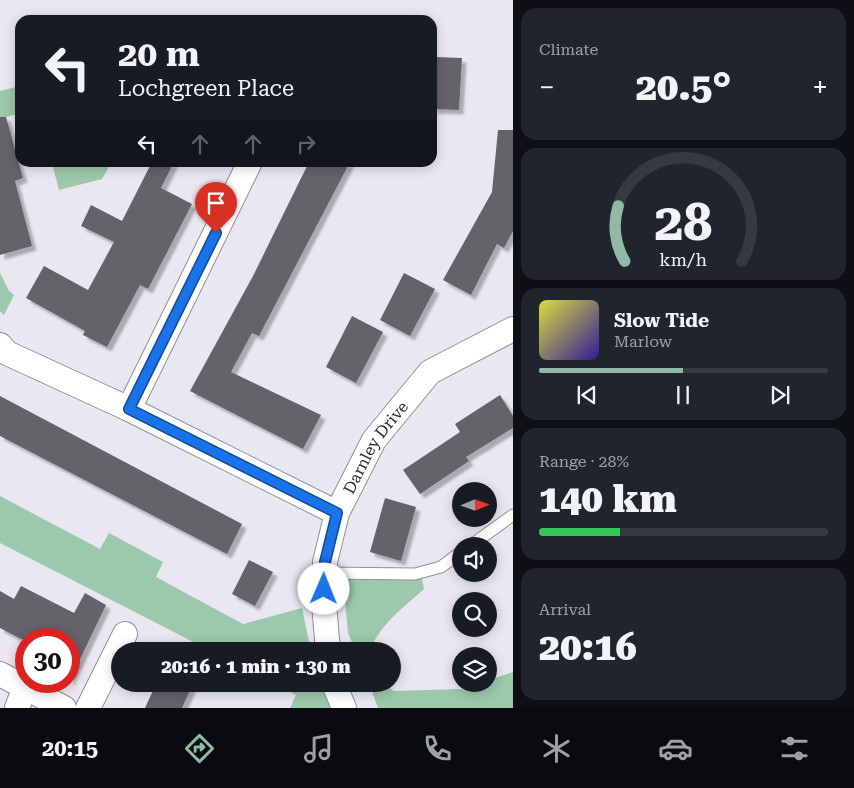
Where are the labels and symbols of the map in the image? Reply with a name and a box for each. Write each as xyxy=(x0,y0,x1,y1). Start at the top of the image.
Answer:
pin xyxy=(195,182,237,233)
street label: Darnley Drive xyxy=(339,397,412,497)
north arrow xyxy=(452,482,498,528)
position arrow xyxy=(297,562,349,614)
speed limit sign: 30 xyxy=(15,628,80,693)

